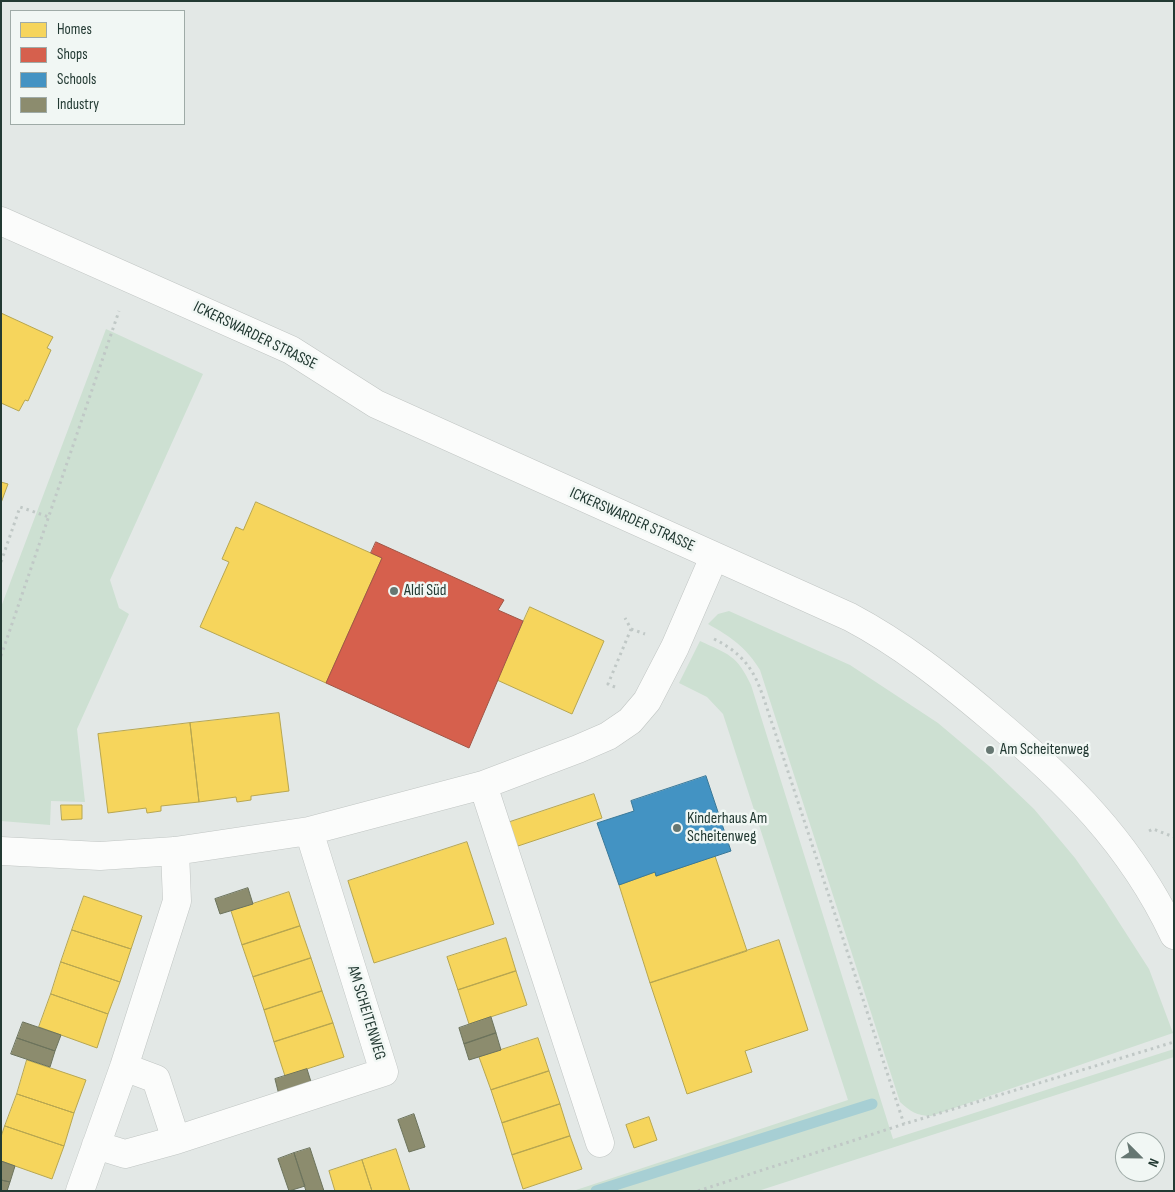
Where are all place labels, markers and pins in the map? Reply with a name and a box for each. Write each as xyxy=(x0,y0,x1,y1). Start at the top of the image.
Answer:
place label: Aldi Süd xyxy=(404,581,446,601)
marker: Aldi Süd xyxy=(388,585,400,597)
place label: Am Scheitenweg xyxy=(1000,740,1089,760)
marker: Am Scheitenweg xyxy=(984,744,996,756)
place label: Kinderhaus Am Scheitenweg xyxy=(687,809,767,847)
marker: Kinderhaus Am Scheitenweg xyxy=(671,822,683,834)

